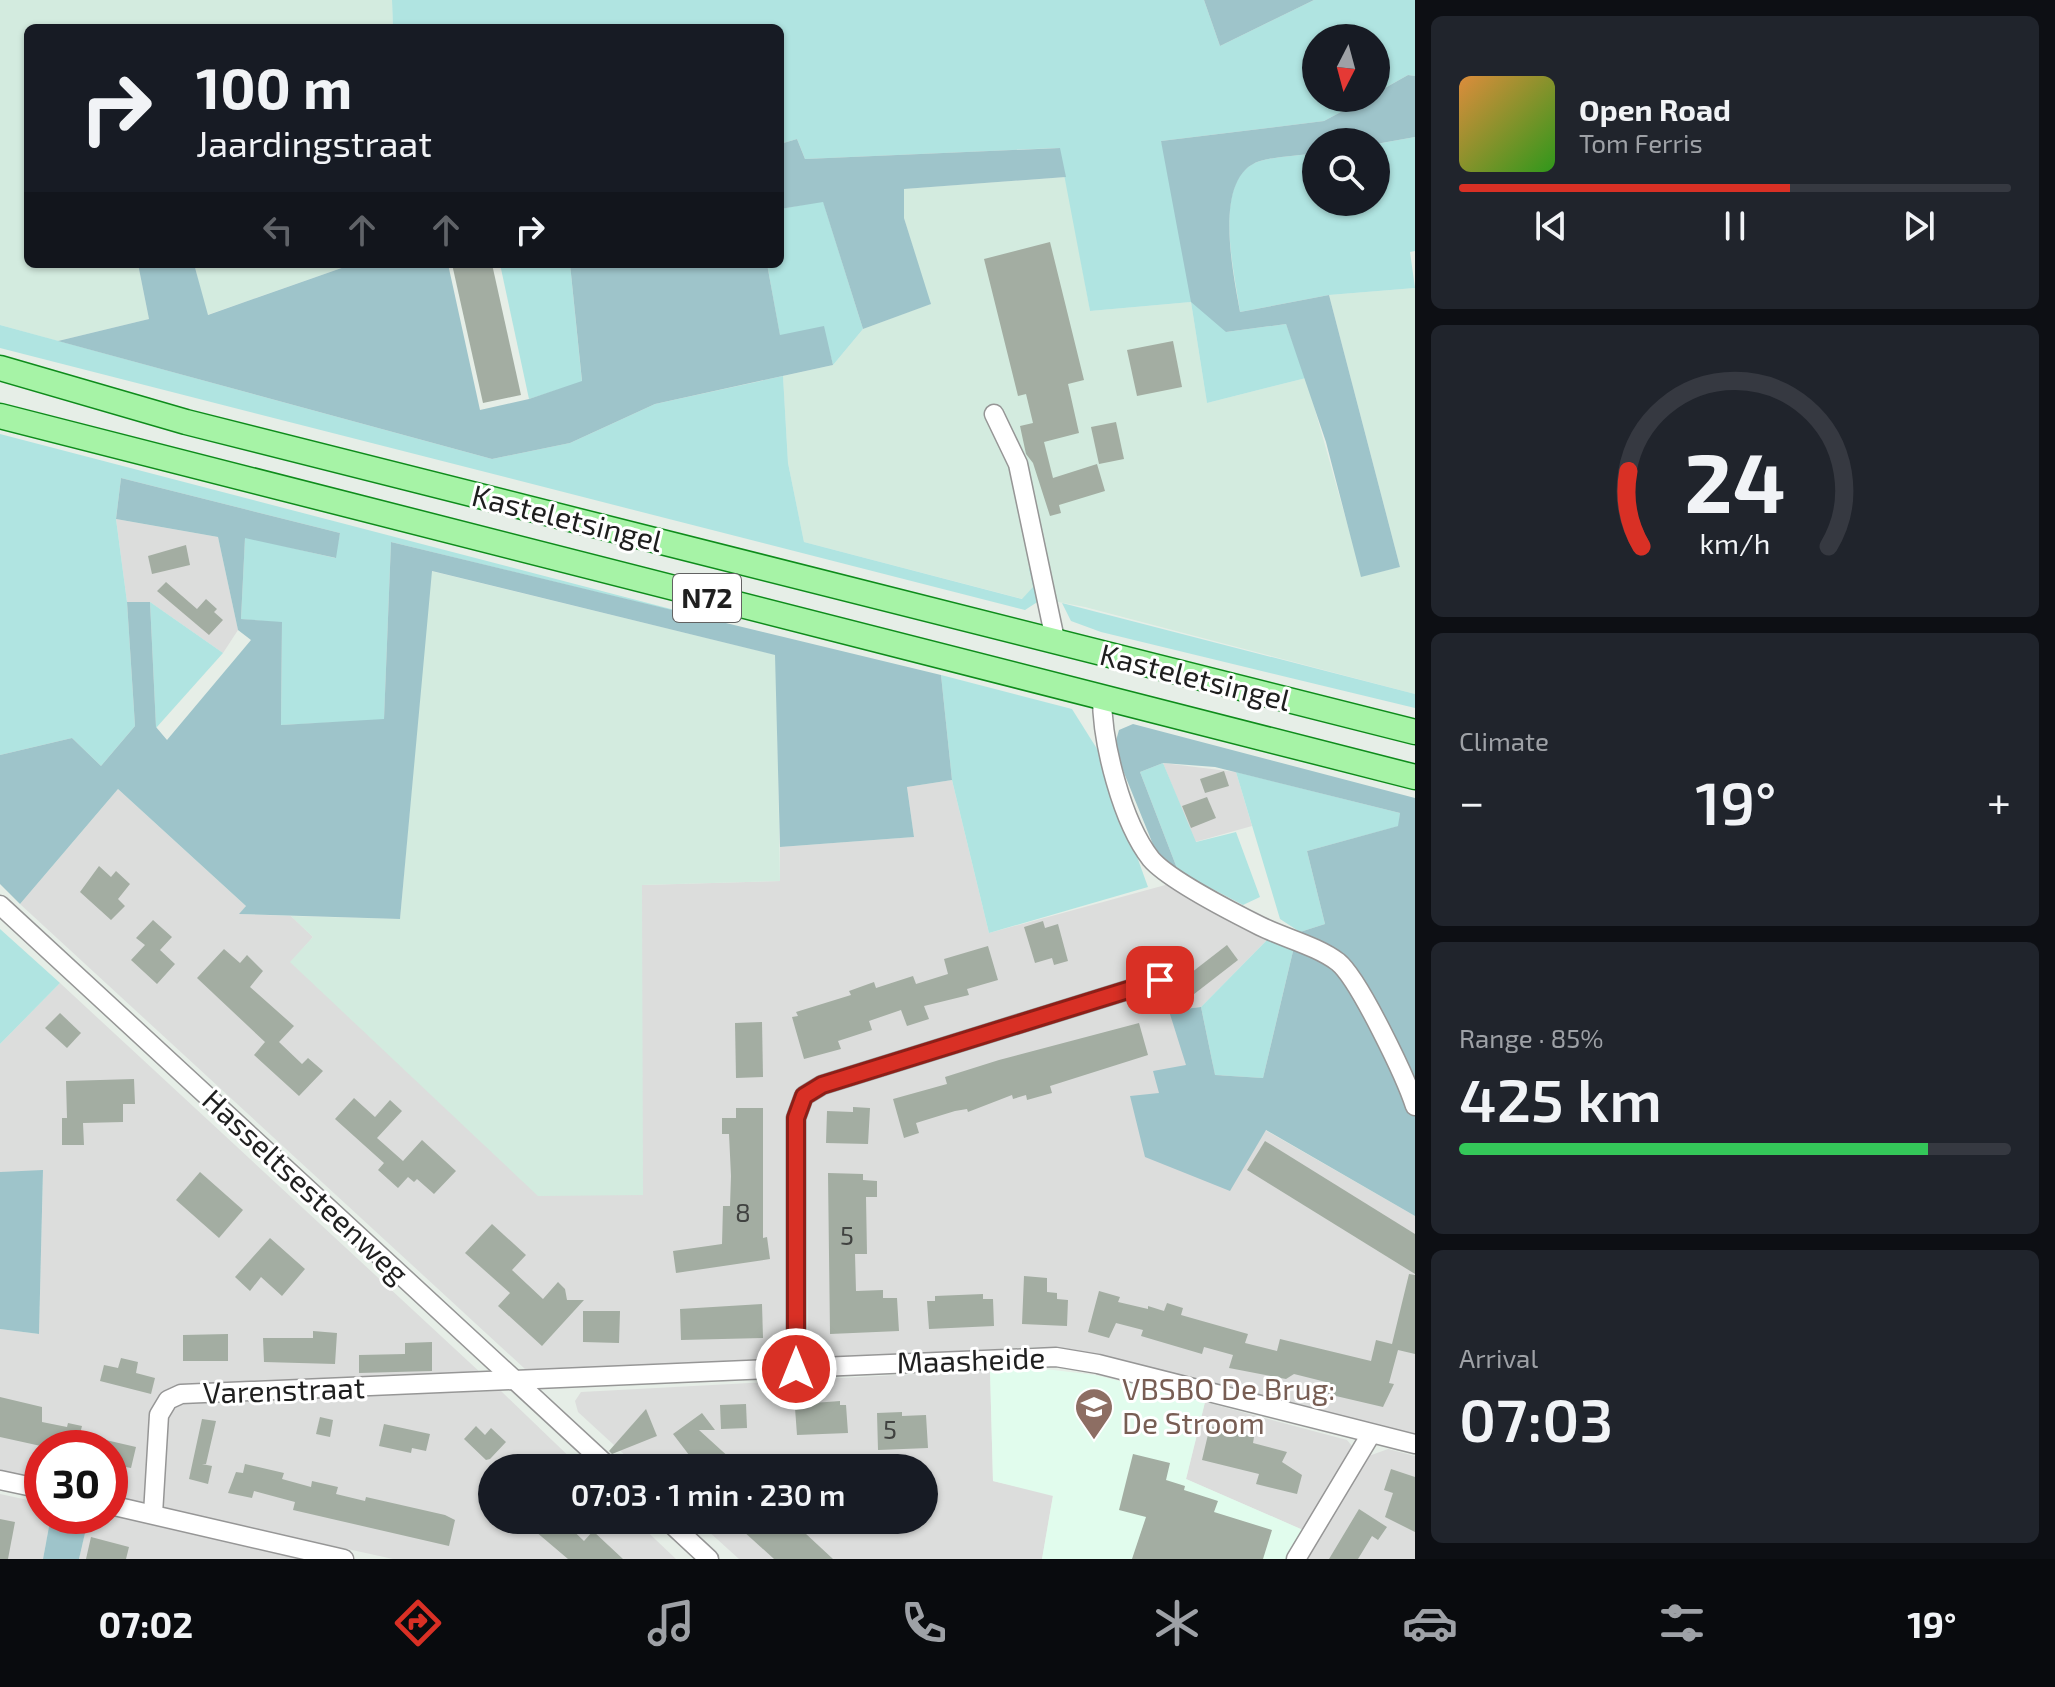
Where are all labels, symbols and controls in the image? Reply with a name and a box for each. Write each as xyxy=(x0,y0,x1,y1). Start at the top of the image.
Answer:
north arrow xyxy=(1302,24,1390,112)
map controls xyxy=(1302,24,1390,216)
text: 100 m xyxy=(196,53,352,120)
icon: right xyxy=(64,56,168,160)
text: Open Road xyxy=(1579,91,1731,127)
text: Jaardingstraat xyxy=(196,121,432,164)
text: Tom Ferris xyxy=(1579,127,1703,158)
button: search xyxy=(1302,128,1390,216)
icon: previous xyxy=(1529,204,1573,248)
icon: pause xyxy=(1713,204,1757,248)
icon: next xyxy=(1897,204,1941,248)
icon: left xyxy=(256,208,300,252)
icon: ahead xyxy=(340,208,384,252)
icon: ahead xyxy=(424,208,468,252)
icon: right xyxy=(508,208,552,252)
text: 24 xyxy=(1684,429,1786,529)
street label: Kasteletsingel xyxy=(468,476,667,558)
text: km/h xyxy=(1700,525,1770,560)
road number: N72 xyxy=(673,574,741,622)
street label: Kasteletsingel xyxy=(1096,635,1295,717)
text: Climate xyxy=(1459,725,1549,756)
text: 19° xyxy=(1695,765,1776,837)
text: − xyxy=(1459,774,1485,827)
text: + xyxy=(1987,774,2011,827)
pin xyxy=(1126,946,1194,1014)
icon: arrive xyxy=(1138,958,1182,1002)
text: Range · 85% xyxy=(1459,1022,1604,1053)
text: 425 km xyxy=(1459,1062,1662,1134)
street label: Hasseltsesteenweg xyxy=(196,1081,417,1290)
house number: 8 xyxy=(735,1196,751,1227)
house number: 5 xyxy=(840,1219,854,1250)
position arrow xyxy=(754,1327,838,1411)
street label: Maasheide xyxy=(896,1338,1046,1380)
text: Arrival xyxy=(1459,1342,1538,1373)
street label: Varenstraat xyxy=(202,1368,366,1410)
place label: VBSBO De Brug: De Stroom xyxy=(1122,1370,1335,1440)
text: 07:03 xyxy=(1459,1382,1613,1454)
school or university icon: VBSBO De Brug: De Stroom xyxy=(1073,1386,1115,1441)
house number: 5 xyxy=(883,1413,897,1444)
speed limit sign: 30 xyxy=(24,1430,128,1534)
text: 07:03 · 1 min · 230 m xyxy=(571,1476,845,1512)
icon: directions xyxy=(390,1595,446,1651)
icon: music xyxy=(643,1595,699,1651)
icon: phone xyxy=(896,1595,952,1651)
icon: climate xyxy=(1149,1595,1205,1651)
icon: car xyxy=(1402,1595,1458,1651)
icon: filters xyxy=(1654,1595,1710,1651)
text: 07:02 xyxy=(98,1602,193,1645)
text: 19° xyxy=(1907,1602,1956,1645)

